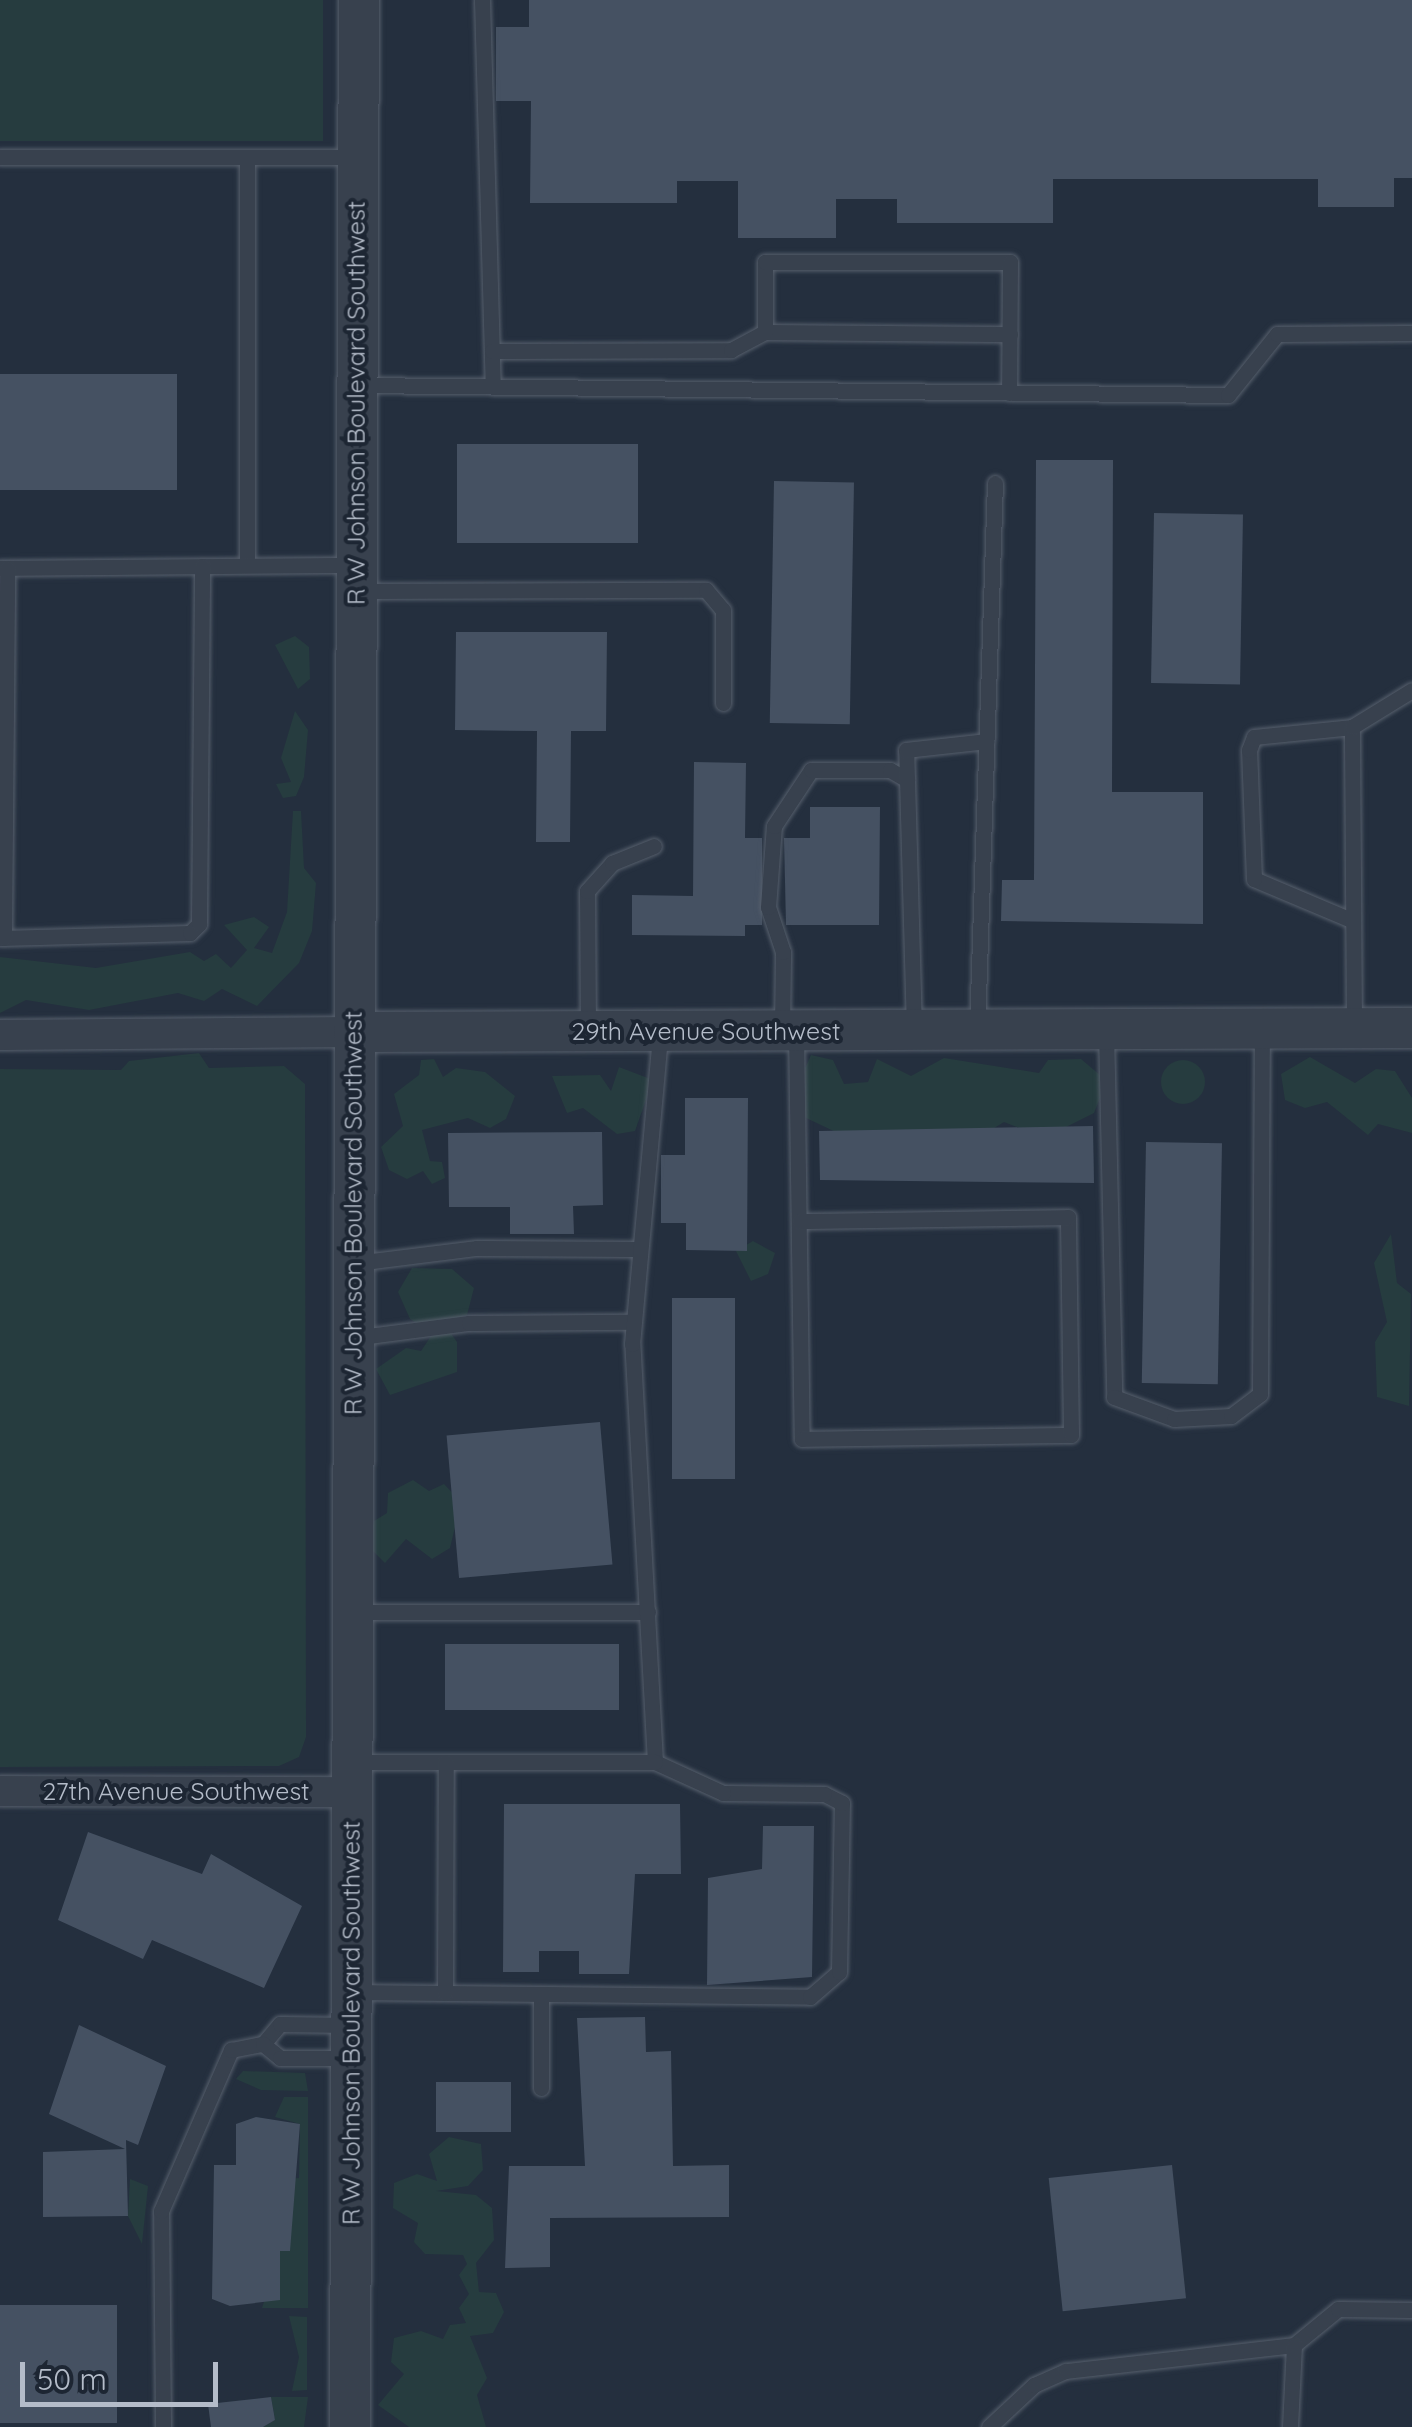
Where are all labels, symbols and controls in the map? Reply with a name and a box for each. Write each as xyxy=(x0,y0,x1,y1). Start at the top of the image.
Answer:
street label: R W Johnson Boulevard Southwest xyxy=(341,201,371,605)
street label: R W Johnson Boulevard Southwest xyxy=(338,1011,368,1415)
street label: 29th Avenue Southwest xyxy=(572,1016,840,1046)
street label: 27th Avenue Southwest xyxy=(42,1776,310,1806)
street label: R W Johnson Boulevard Southwest xyxy=(336,1821,366,2225)
scale bar xyxy=(25,2342,222,2404)
text: 50 m xyxy=(37,2360,107,2398)

